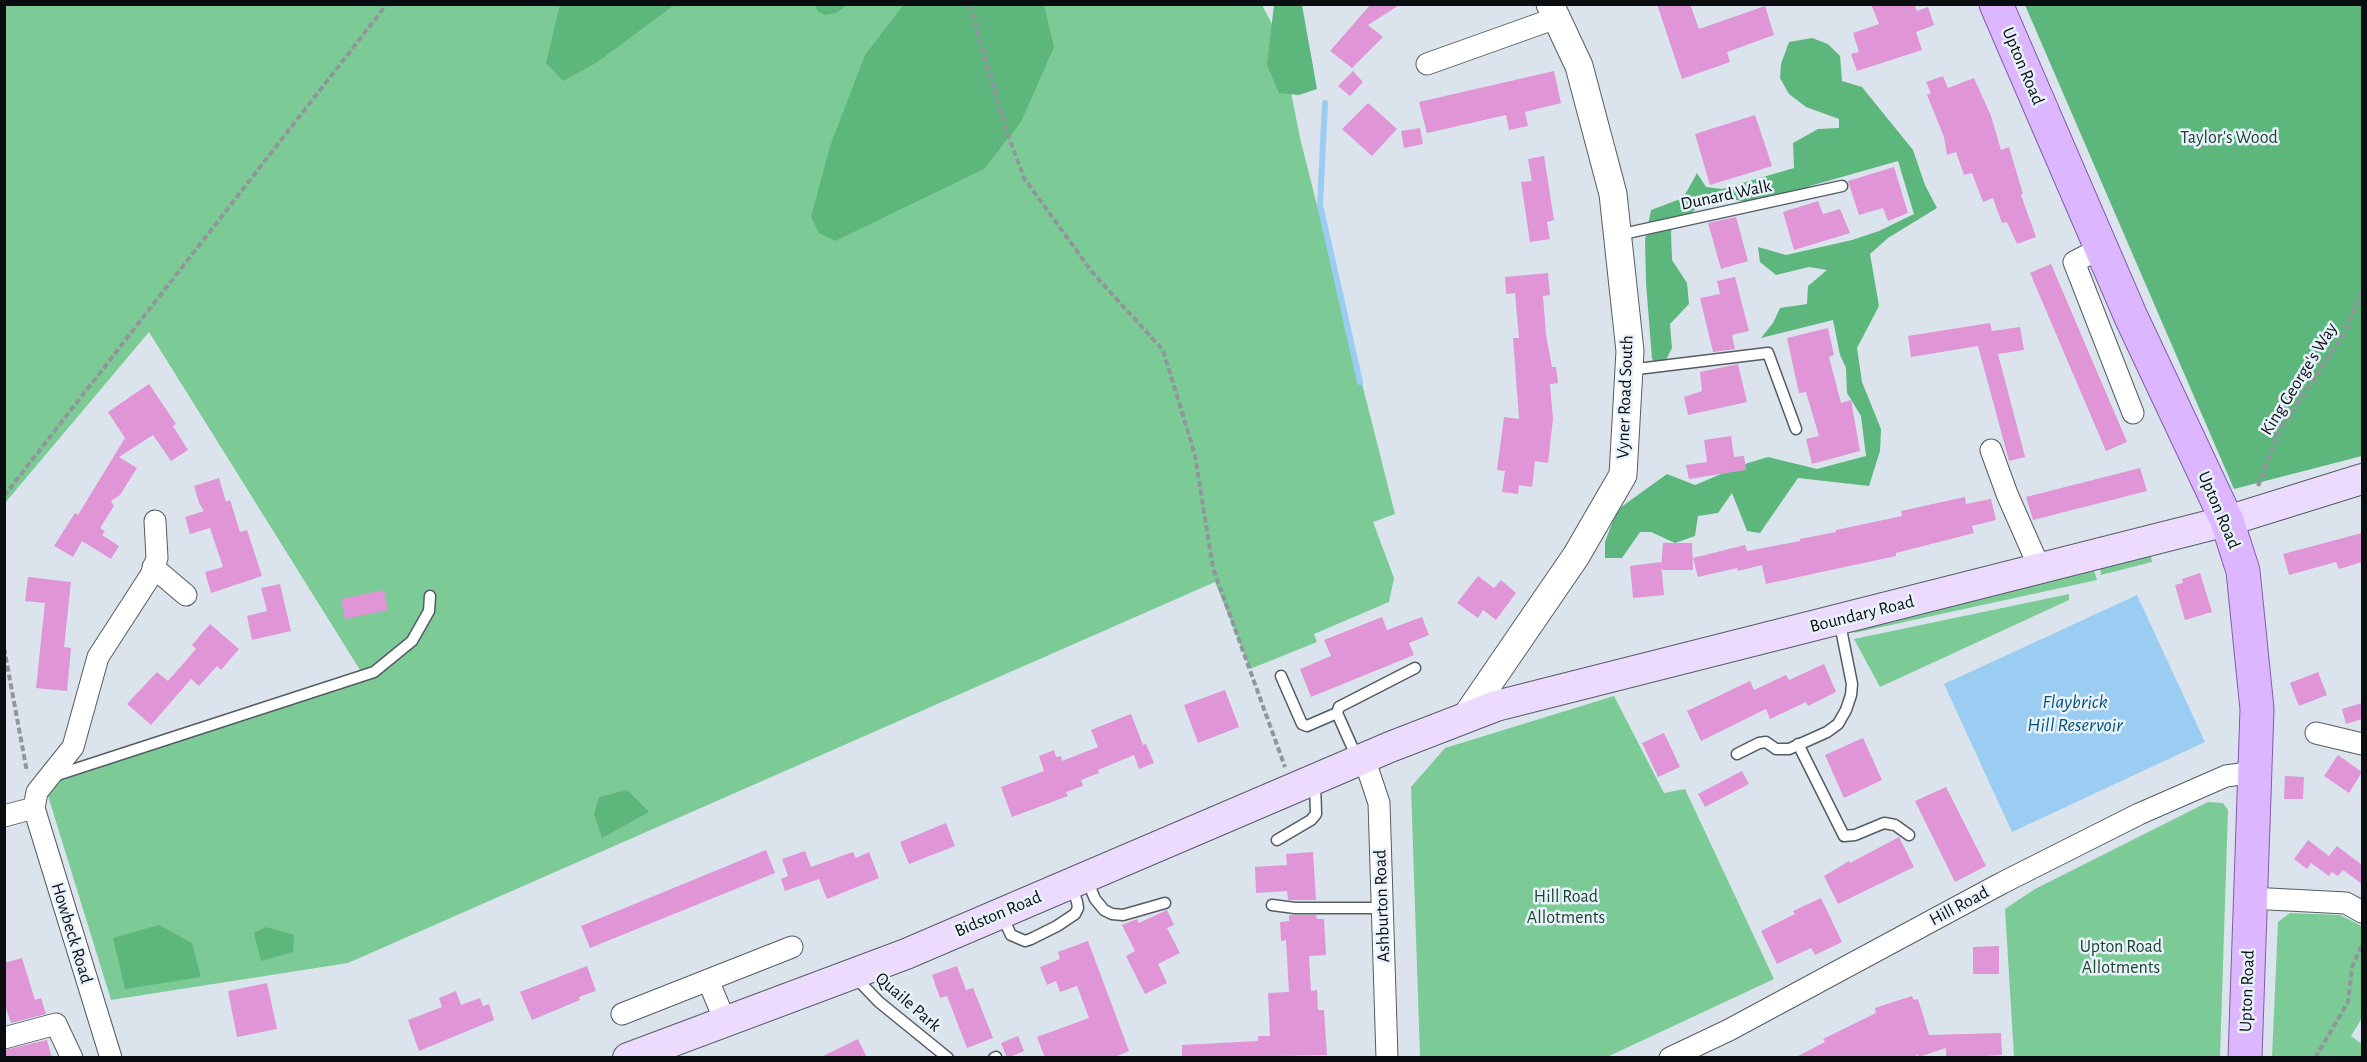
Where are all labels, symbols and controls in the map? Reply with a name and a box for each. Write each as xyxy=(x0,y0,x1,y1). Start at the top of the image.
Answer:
street label: Upton Road xyxy=(1997,24,2049,108)
park label: Taylor's Wood xyxy=(2180,127,2278,149)
street label: Dunard Walk xyxy=(1679,175,1773,215)
street label: King George's Way xyxy=(2256,319,2342,439)
street label: Vyner Road South xyxy=(1612,335,1638,459)
street label: Upton Road xyxy=(2193,468,2245,552)
street label: Boundary Road xyxy=(1808,591,1916,637)
water label: Flaybrick Hill Reservoir xyxy=(2027,690,2123,737)
street label: Ashburton Road xyxy=(1369,849,1395,963)
street label: Howbeck Road xyxy=(46,880,98,986)
street label: Hill Road xyxy=(1926,881,1992,931)
street label: Bidston Road xyxy=(951,886,1045,942)
park label: Hill Road Allotments xyxy=(1527,886,1605,928)
park label: Upton Road Allotments xyxy=(2080,936,2162,978)
street label: Upton Road xyxy=(2235,950,2259,1032)
street label: Quaile Park xyxy=(871,968,945,1036)

